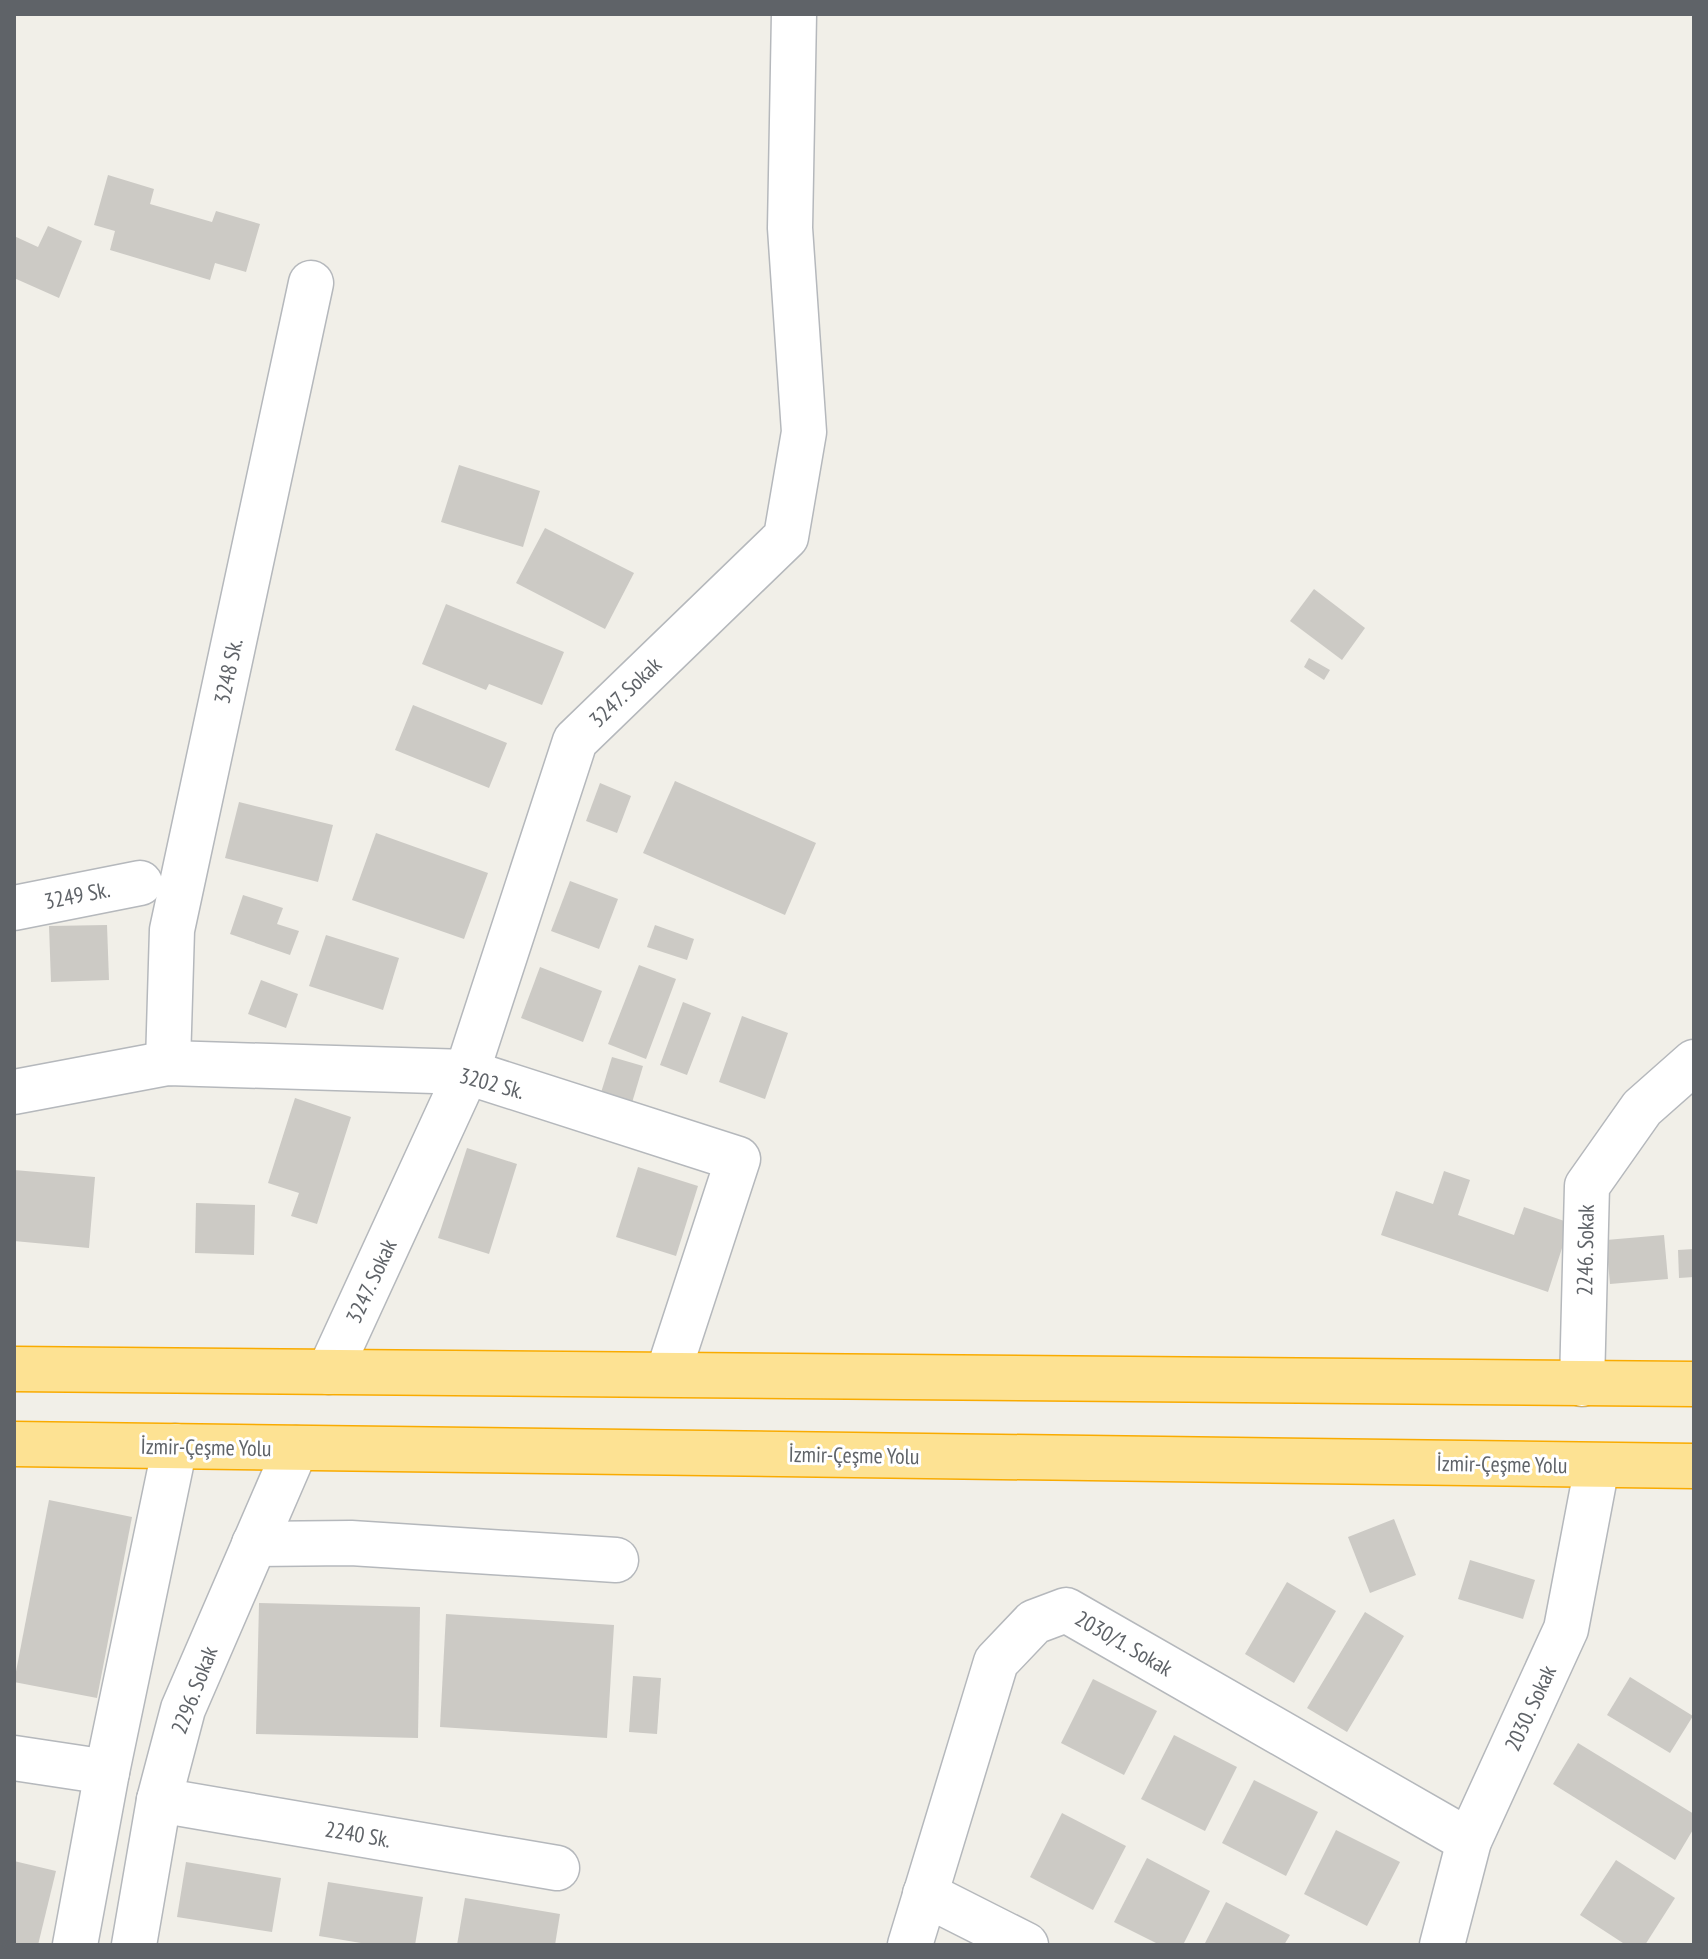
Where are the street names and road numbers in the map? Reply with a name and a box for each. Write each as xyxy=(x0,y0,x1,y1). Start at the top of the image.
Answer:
street label: 3248 Sk. xyxy=(207,636,249,706)
street label: 3247. Sokak xyxy=(583,651,667,733)
street label: 3249 Sk. xyxy=(42,875,112,915)
street label: 3202 Sk. xyxy=(456,1061,528,1105)
street label: 2246. Sokak xyxy=(1570,1204,1600,1296)
street label: 3247. Sokak xyxy=(339,1234,403,1327)
street label: İzmir-Çeşme Yolu xyxy=(140,1432,272,1462)
street label: İzmir-Çeşme Yolu xyxy=(788,1440,920,1470)
street label: İzmir-Çeşme Yolu xyxy=(1436,1449,1568,1479)
street label: 2030/1. Sokak xyxy=(1070,1604,1178,1682)
street label: 2296. Sokak xyxy=(165,1642,224,1738)
street label: 2030. Sokak xyxy=(1498,1660,1562,1755)
street label: 2240 Sk. xyxy=(323,1814,393,1854)

